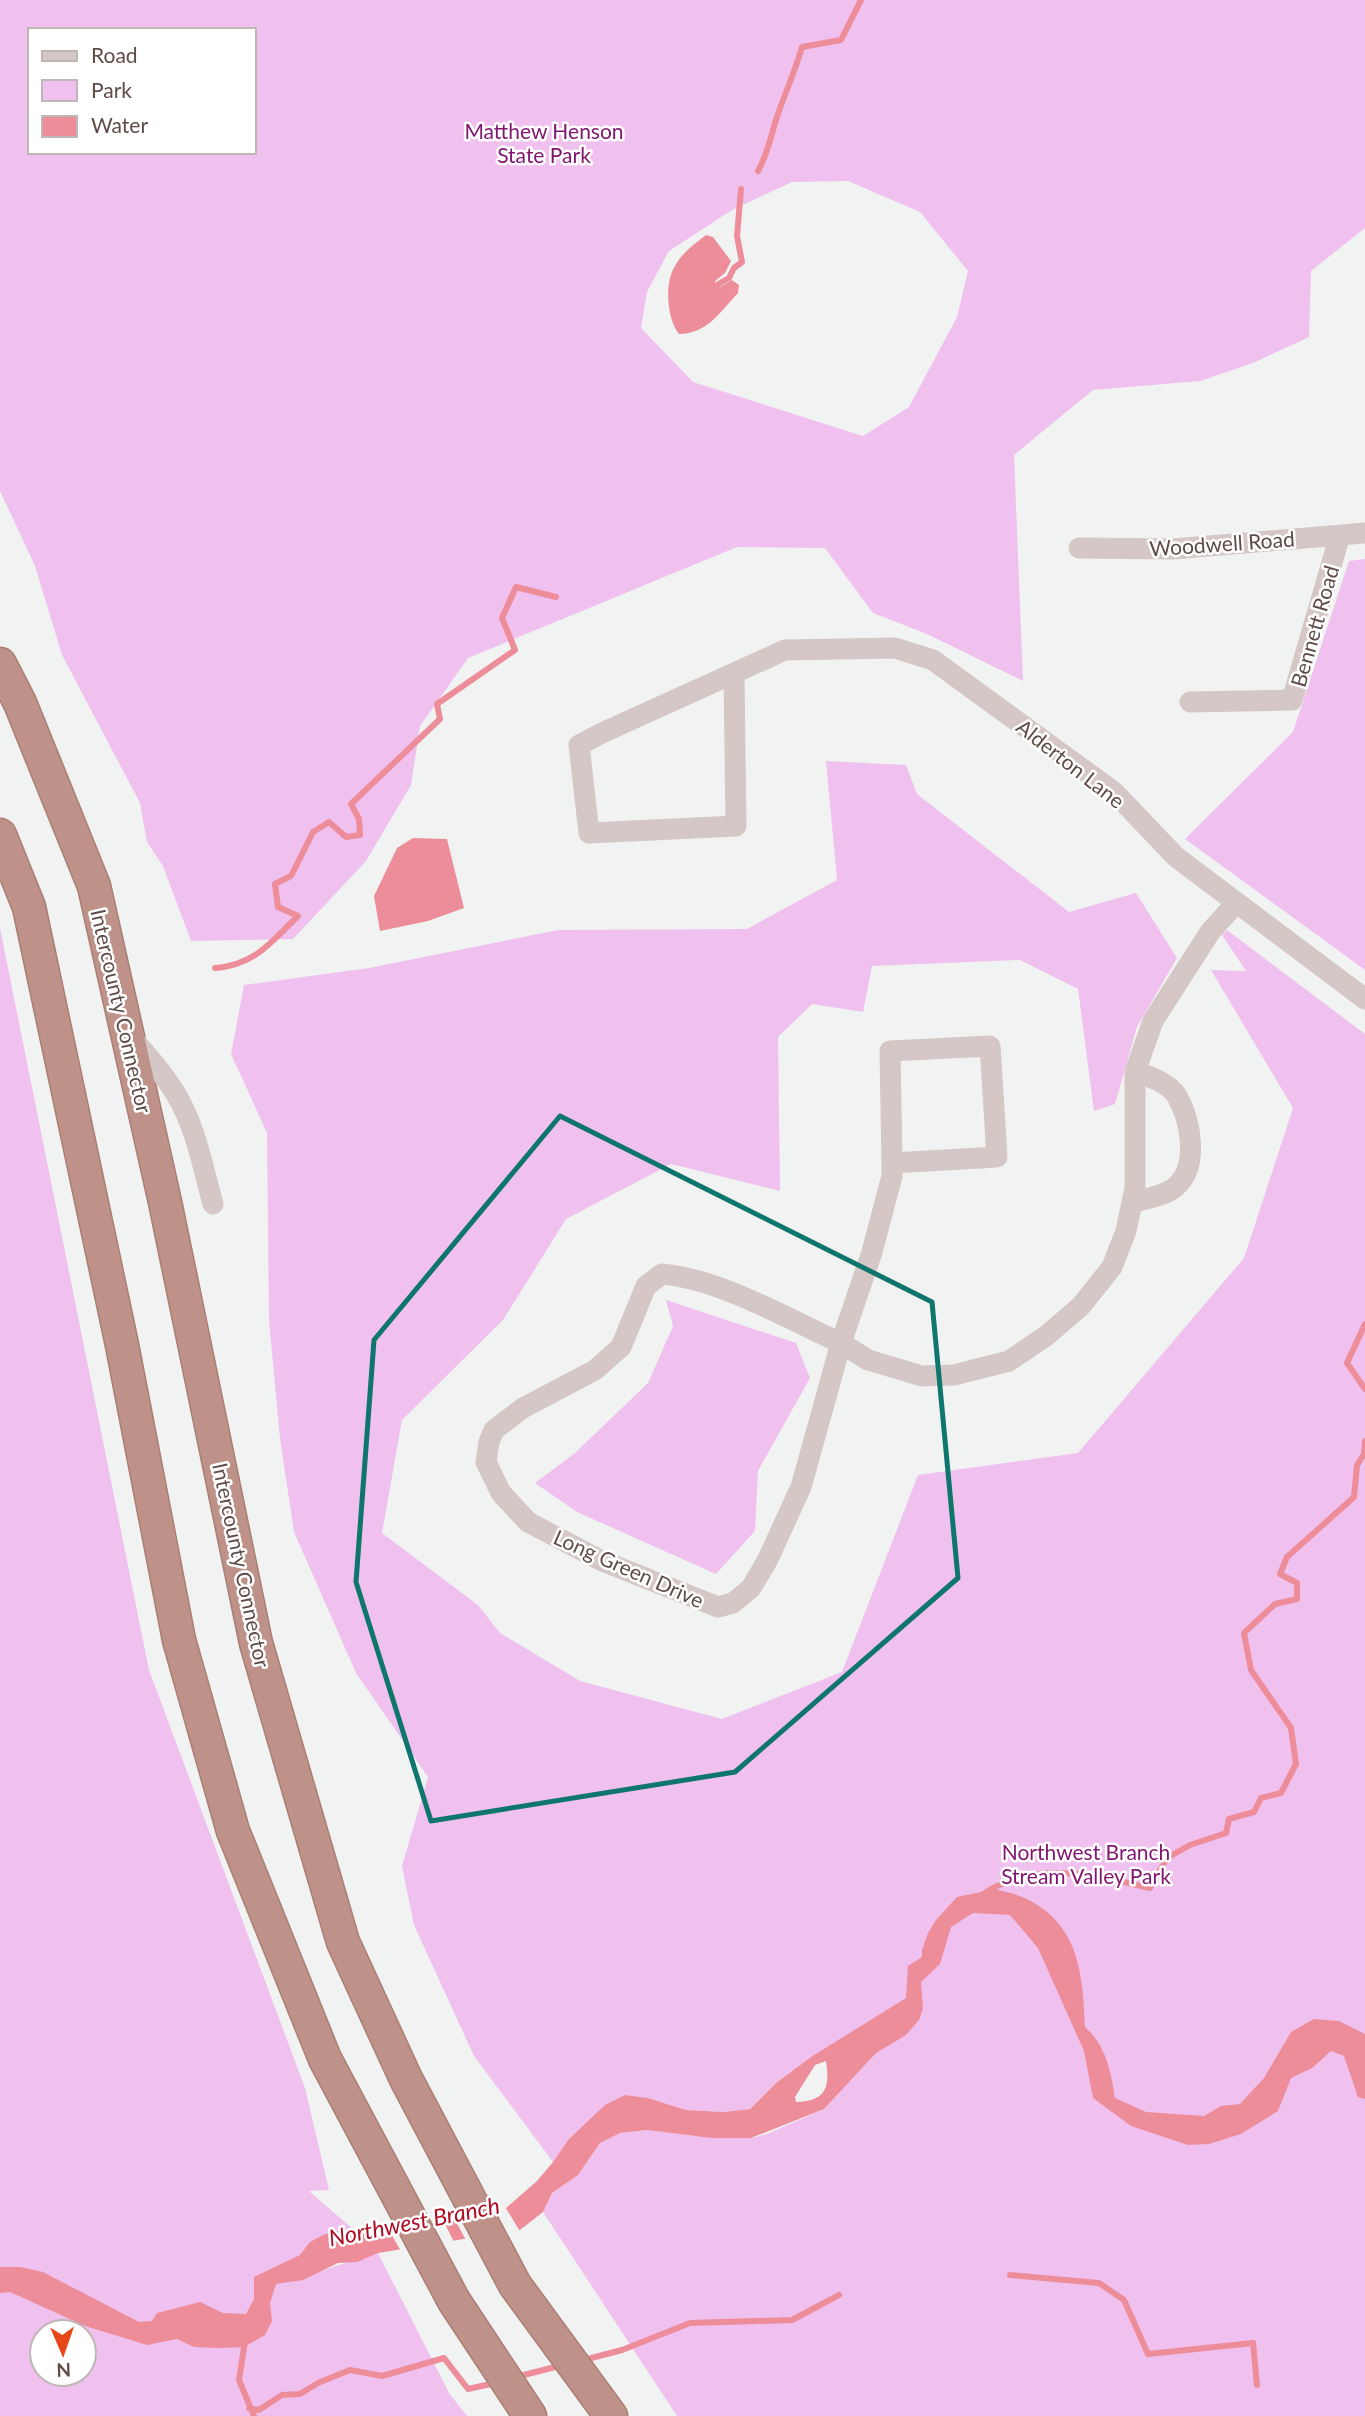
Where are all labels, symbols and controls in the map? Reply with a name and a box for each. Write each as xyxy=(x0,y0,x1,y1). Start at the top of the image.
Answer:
legend xyxy=(28,28,256,154)
text: Road xyxy=(91,42,138,67)
text: Park xyxy=(91,77,132,102)
text: Water xyxy=(91,112,148,137)
park label: Matthew Henson State Park xyxy=(464,118,624,167)
street label: Woodwell Road xyxy=(1149,525,1295,561)
street label: Bennett Road xyxy=(1285,562,1343,690)
street label: Alderton Lane xyxy=(1012,713,1130,813)
street label: Intercounty Connector xyxy=(86,907,158,1116)
street label: Intercounty Connector xyxy=(208,1460,276,1670)
street label: Long Green Drive xyxy=(550,1524,708,1612)
park label: Northwest Branch Stream Valley Park xyxy=(1001,1839,1171,1888)
water label: Northwest Branch xyxy=(326,2191,502,2251)
north arrow xyxy=(28,2318,98,2388)
text: N xyxy=(56,2359,71,2382)

